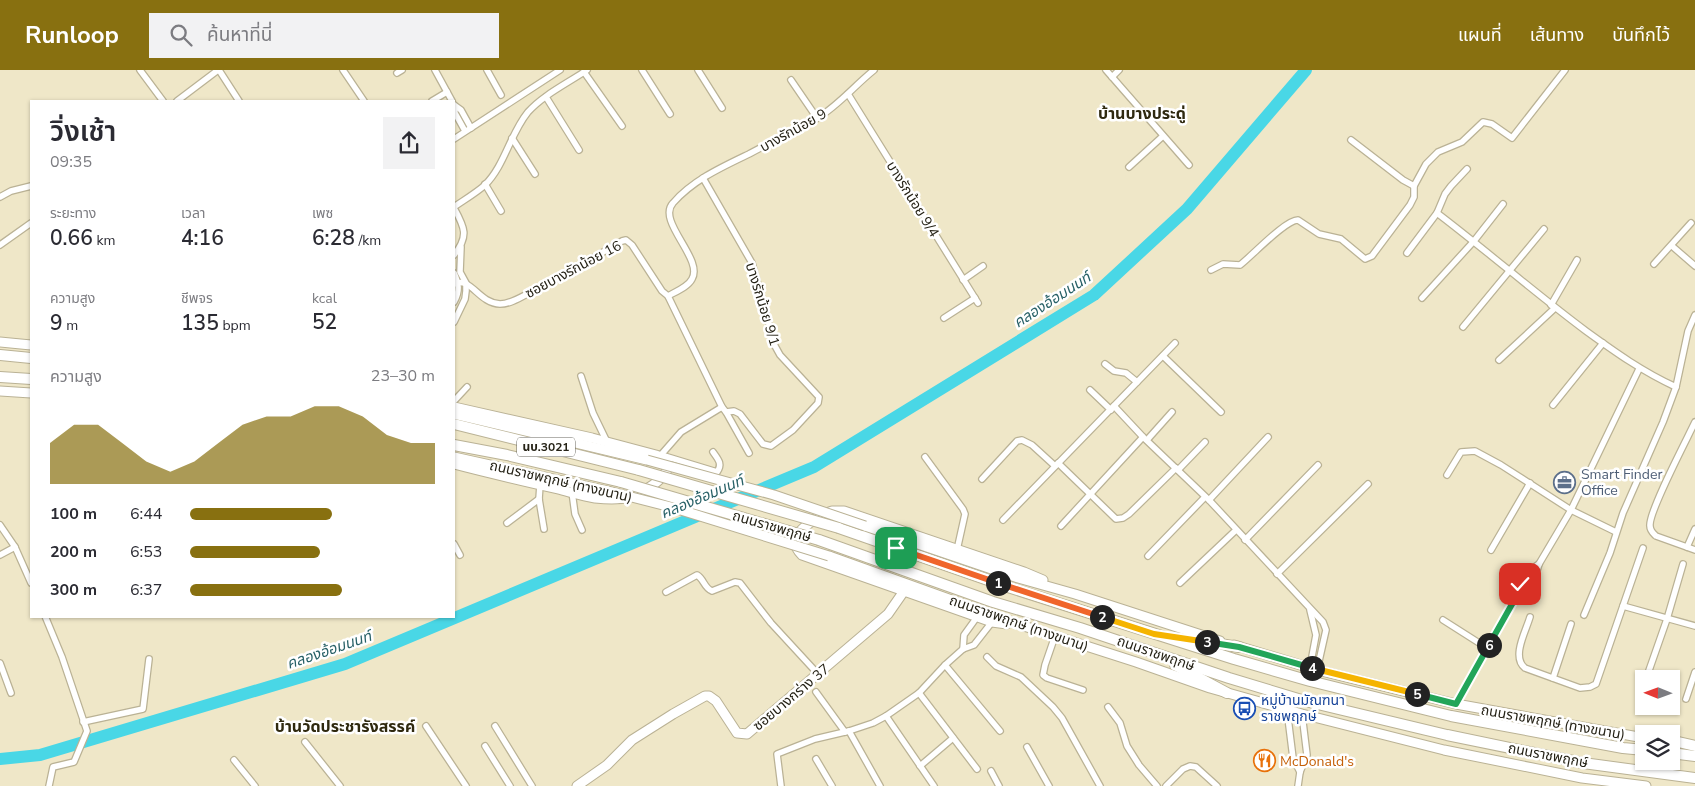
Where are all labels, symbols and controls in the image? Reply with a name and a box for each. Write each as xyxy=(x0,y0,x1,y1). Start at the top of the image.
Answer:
search box xyxy=(149,13,499,58)
text: Runloop xyxy=(25,19,119,51)
icon: search xyxy=(167,21,195,49)
text: ค้นหาที่นี่ xyxy=(207,22,272,48)
text: แผนที่ xyxy=(1458,23,1502,47)
text: เส้นทาง xyxy=(1530,23,1584,47)
text: บันทึกไว้ xyxy=(1612,23,1670,47)
district label: บ้านบางประดู่ xyxy=(1098,103,1186,125)
street label: บางรักน้อย 9 xyxy=(756,104,830,157)
text: วิ่งเช้า xyxy=(50,113,116,151)
button: share xyxy=(383,117,435,169)
text: 09:35 xyxy=(50,151,92,173)
street label: บางรักน้อย 9/4 xyxy=(882,158,943,241)
text: ระยะทาง xyxy=(50,204,96,223)
text: เวลา xyxy=(181,204,206,223)
text: เพซ xyxy=(312,204,333,223)
text: 0.66 xyxy=(50,224,93,252)
text: 4:16 xyxy=(181,224,224,252)
text: 6:28 xyxy=(312,224,355,252)
text: km xyxy=(93,231,115,250)
text: /km xyxy=(355,231,381,250)
street label: ซอยบางรักน้อย 16 xyxy=(522,236,625,303)
street label: บางรักน้อย 9/1 xyxy=(741,260,784,348)
water label: คลองอ้อมนนท์ xyxy=(1009,266,1097,332)
text: ความสูง xyxy=(50,289,95,308)
text: ชีพจร xyxy=(181,289,213,308)
text: kcal xyxy=(312,289,337,308)
text: 52 xyxy=(312,308,337,336)
text: 9 xyxy=(50,309,63,337)
text: 135 xyxy=(181,309,219,337)
text: m xyxy=(63,316,78,335)
text: bpm xyxy=(219,316,251,335)
text: 23–30 m xyxy=(371,365,435,387)
text: ความสูง xyxy=(50,366,102,388)
road number: นบ.3021 xyxy=(517,438,575,457)
street label: ถนนราชพฤกษ์ (ทางขนาน) xyxy=(488,456,634,507)
place label: Smart Finder Office xyxy=(1581,465,1662,500)
water label: คลองอ้อมนนท์ xyxy=(657,469,749,523)
office icon: Smart Finder Office xyxy=(1553,470,1577,494)
text: 100 m xyxy=(50,503,97,525)
text: 6:44 xyxy=(130,503,162,525)
street label: ถนนราชพฤกษ์ xyxy=(730,506,814,547)
pin xyxy=(875,527,917,569)
icon: arrive xyxy=(882,534,910,562)
text: 200 m xyxy=(50,541,97,563)
text: 6:53 xyxy=(130,541,162,563)
pin xyxy=(1499,563,1541,605)
pin: 1 xyxy=(986,570,1010,596)
icon: check xyxy=(1506,570,1534,598)
text: 1 xyxy=(994,574,1003,593)
text: 300 m xyxy=(50,579,97,601)
text: 6:37 xyxy=(130,579,162,601)
street label: ถนนราชพฤกษ์ (ทางขนาน) xyxy=(947,591,1091,656)
pin: 2 xyxy=(1090,604,1114,630)
text: 2 xyxy=(1098,608,1107,627)
water label: คลองอ้อมนนท์ xyxy=(284,625,377,674)
pin: 3 xyxy=(1194,630,1220,654)
street label: ถนนราชพฤกษ์ xyxy=(1114,631,1197,676)
pin: 6 xyxy=(1476,632,1502,658)
text: 3 xyxy=(1203,633,1212,652)
text: 6 xyxy=(1485,636,1494,655)
pin: 4 xyxy=(1300,656,1324,680)
text: 4 xyxy=(1308,659,1317,678)
street label: ซอยบางกร่าง 37 xyxy=(749,660,834,735)
north arrow xyxy=(1635,670,1680,715)
map controls xyxy=(1635,670,1680,770)
pin: 5 xyxy=(1404,682,1430,706)
text: 5 xyxy=(1413,685,1422,704)
place label: หมู่บ้านมัณฑนา ราชพฤกษ์ xyxy=(1261,691,1345,726)
bus stop icon: หมู่บ้านมัณฑนา ราชพฤกษ์ xyxy=(1233,696,1257,720)
street label: ถนนราชพฤกษ์ (ทางขนาน) xyxy=(1479,700,1626,745)
district label: บ้านวัดประชารังสรรค์ xyxy=(275,716,415,738)
button: layers xyxy=(1635,725,1680,770)
street label: ถนนราชพฤกษ์ xyxy=(1506,738,1590,773)
restaurant icon: McDonald's xyxy=(1252,749,1276,773)
place label: McDonald's xyxy=(1280,752,1354,771)

